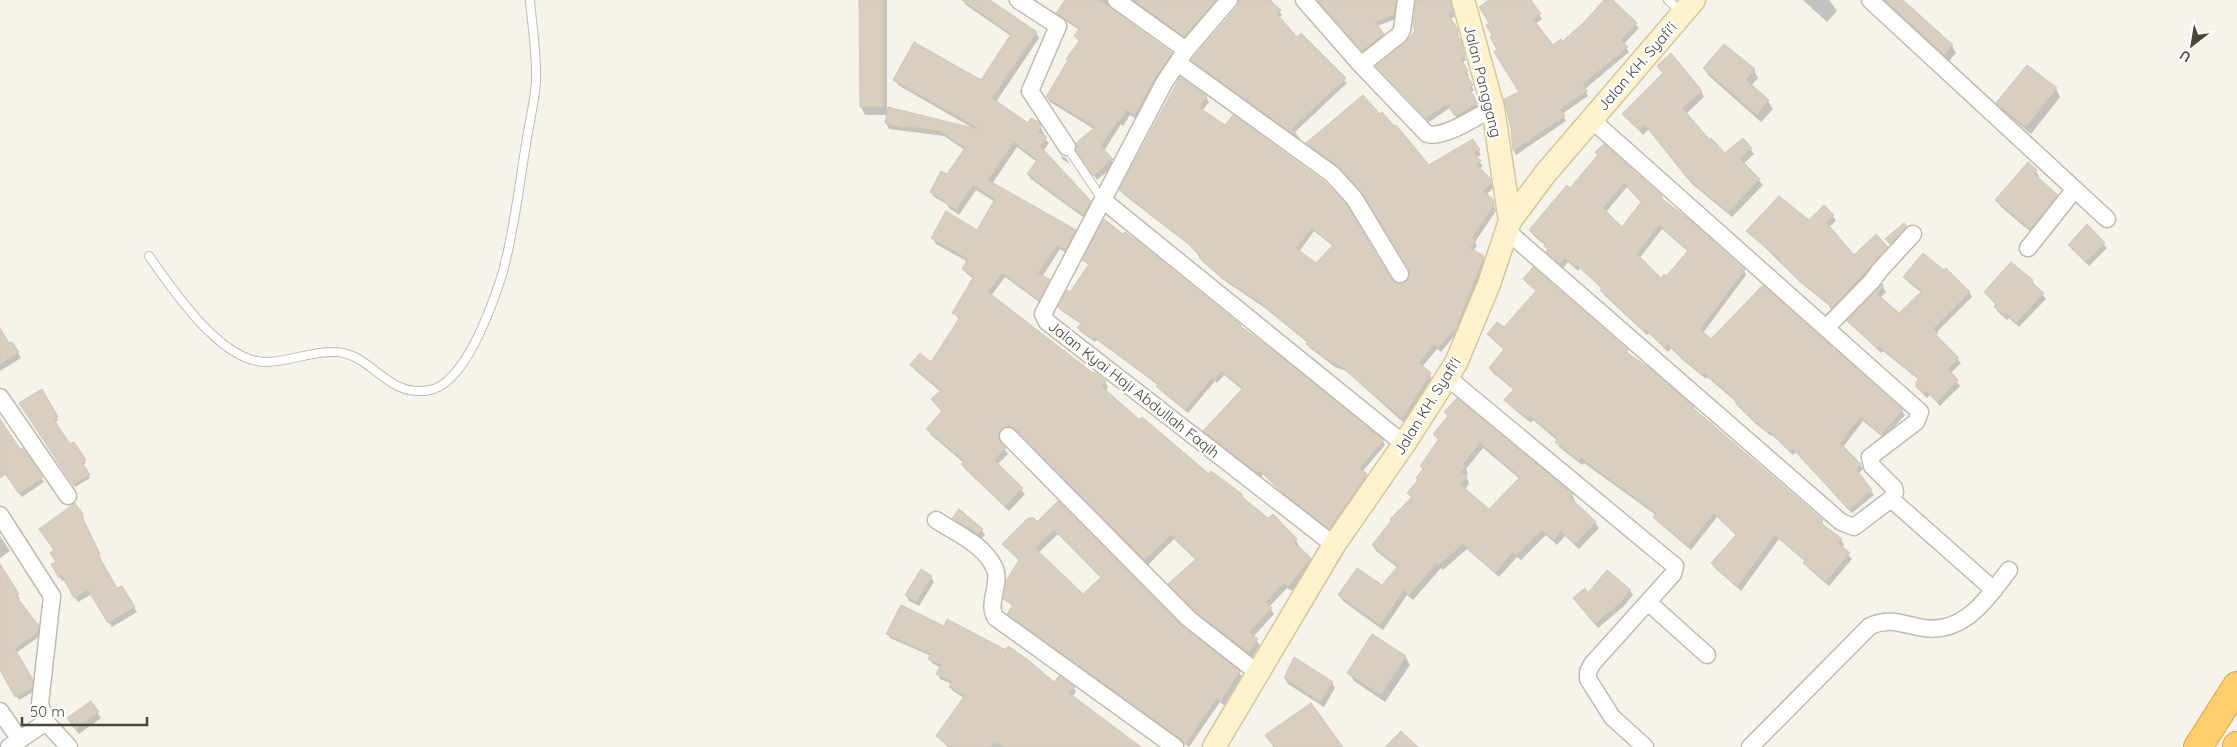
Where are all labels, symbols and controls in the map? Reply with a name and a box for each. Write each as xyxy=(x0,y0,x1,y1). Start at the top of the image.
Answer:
street label: Jalan KH. Syafi'i xyxy=(1593,18,1681,114)
north arrow xyxy=(2167,20,2217,70)
street label: Jalan Panggang xyxy=(1460,23,1506,139)
text: U xyxy=(2176,46,2194,66)
street label: Jalan Kyai Haji Abdullah Faqih xyxy=(1044,316,1224,462)
street label: Jalan KH. Syafi'i xyxy=(1389,354,1465,458)
scale bar xyxy=(22,694,148,726)
text: 50 m xyxy=(30,702,65,721)

